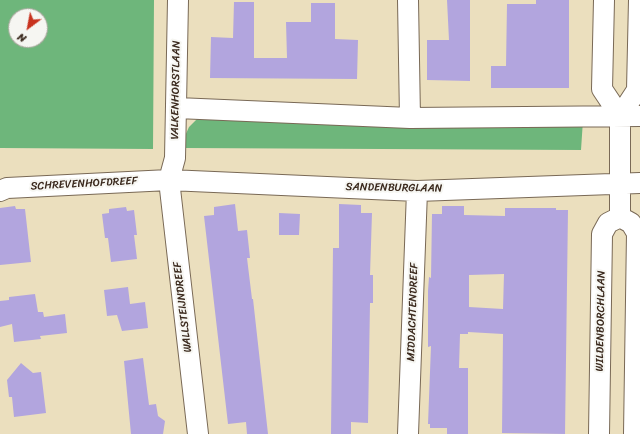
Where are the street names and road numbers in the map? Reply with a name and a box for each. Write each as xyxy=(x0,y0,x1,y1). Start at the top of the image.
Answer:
street label: VALKENHORSTLAAN xyxy=(169,40,183,140)
street label: SCHREVENHOFDREEF xyxy=(30,175,138,193)
street label: SANDENBURGLAAN xyxy=(346,181,442,195)
street label: WALLSTEIJNDREEF xyxy=(171,261,195,353)
street label: MIDDACHTENDREEF xyxy=(405,262,421,362)
street label: WILDENBORCHLAAN xyxy=(594,271,608,371)

